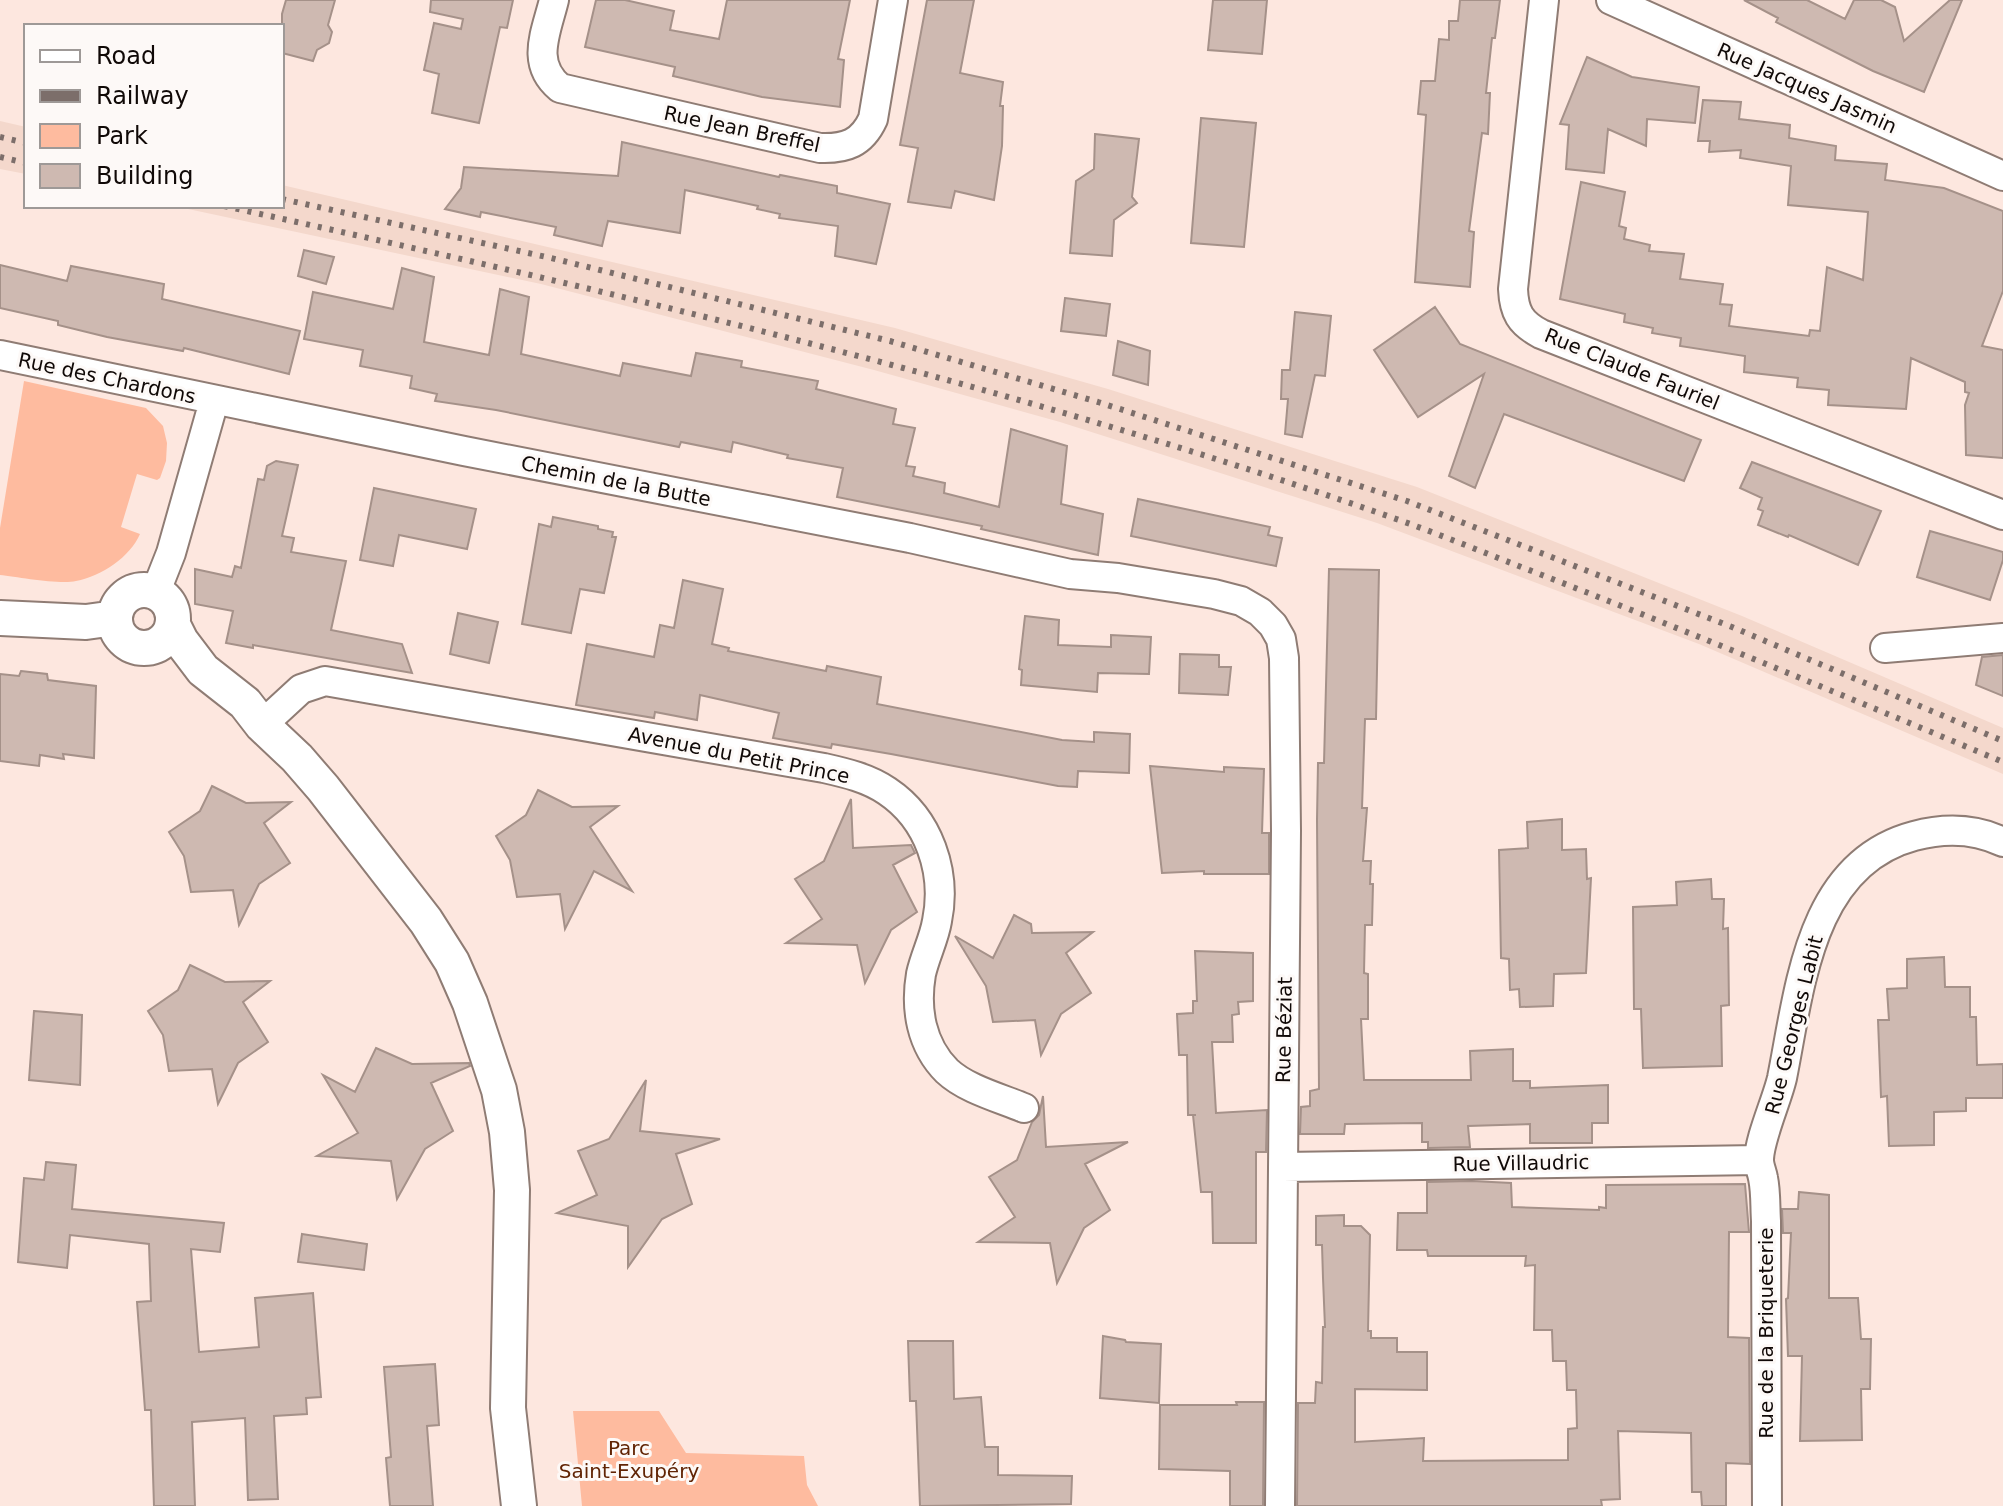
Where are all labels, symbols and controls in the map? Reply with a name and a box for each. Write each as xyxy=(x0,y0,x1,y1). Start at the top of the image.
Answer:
legend xyxy=(24,24,284,208)
street label: Rue Jacques Jasmin xyxy=(1713,38,1901,138)
text: Road xyxy=(96,42,156,70)
text: Railway xyxy=(96,82,189,110)
street label: Rue Jean Breffel xyxy=(662,101,822,157)
text: Park xyxy=(96,122,148,150)
text: Building xyxy=(96,162,193,190)
street label: Rue Claude Fauriel xyxy=(1541,323,1723,415)
street label: Rue des Chardons xyxy=(16,347,198,409)
street label: Chemin de la Butte xyxy=(519,451,713,511)
street label: Avenue du Petit Prince xyxy=(626,722,852,788)
street label: Rue Georges Labit xyxy=(1760,933,1828,1117)
street label: Rue Béziat xyxy=(1271,976,1297,1083)
street label: Rue Villaudric xyxy=(1452,1150,1590,1176)
street label: Rue de la Briqueterie xyxy=(1754,1227,1778,1439)
park label: Parc Saint-Exupéry xyxy=(559,1436,699,1483)

